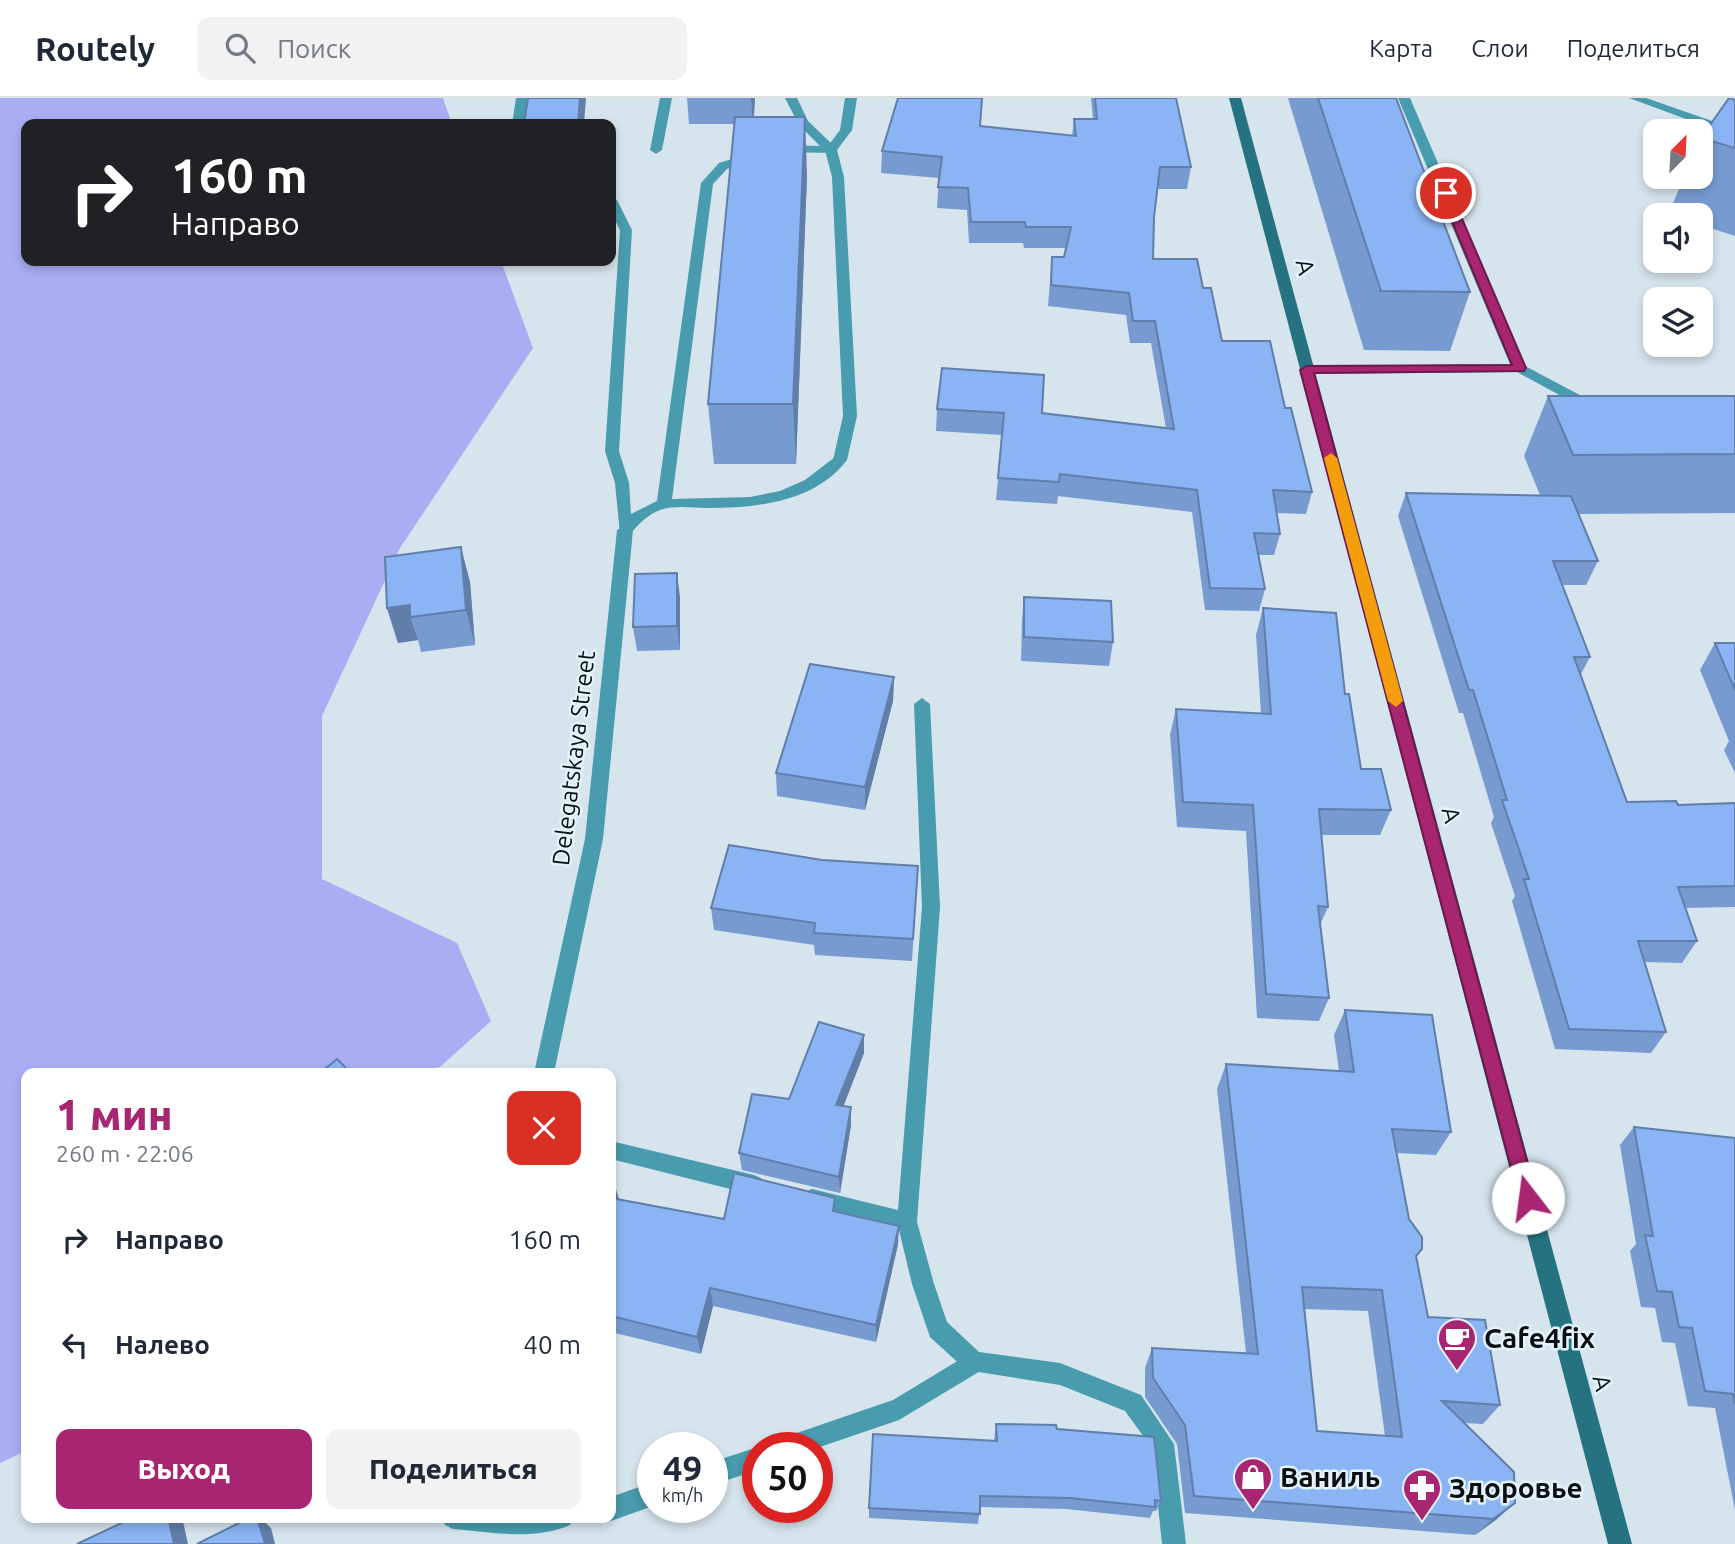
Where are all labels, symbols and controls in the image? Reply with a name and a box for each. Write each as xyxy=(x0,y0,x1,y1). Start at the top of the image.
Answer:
search box xyxy=(197,17,687,80)
icon: search xyxy=(221,29,259,67)
text: Routely xyxy=(35,30,155,67)
text: Поиск xyxy=(277,34,351,63)
text: Карта xyxy=(1369,35,1433,62)
text: Слои xyxy=(1471,35,1529,62)
text: Поделиться xyxy=(1567,35,1700,62)
north arrow xyxy=(1643,119,1713,189)
map controls xyxy=(1643,119,1713,357)
icon: right xyxy=(56,147,147,238)
text: 160 m xyxy=(171,147,308,202)
pin xyxy=(1416,163,1476,223)
icon: arrive xyxy=(1427,174,1465,212)
button: sound xyxy=(1643,203,1713,273)
text: Направо xyxy=(171,205,300,241)
street label: A xyxy=(1290,256,1321,278)
button: layers xyxy=(1643,287,1713,357)
street label: Delegatskaya Street xyxy=(547,648,600,867)
street label: A xyxy=(1436,804,1467,826)
text: 1 мин xyxy=(56,1091,173,1138)
button: close xyxy=(507,1091,581,1165)
text: 260 m · 22:06 xyxy=(56,1141,194,1166)
position arrow xyxy=(1491,1161,1565,1235)
icon: right xyxy=(56,1221,94,1259)
text: Направо xyxy=(115,1225,224,1254)
text: 160 m xyxy=(509,1225,581,1254)
cafe icon: Cafe4fix xyxy=(1436,1317,1478,1372)
place label: Cafe4fix xyxy=(1484,1322,1595,1353)
icon: left xyxy=(56,1326,94,1364)
text: Налево xyxy=(115,1330,210,1359)
text: 40 m xyxy=(523,1330,581,1359)
street label: A xyxy=(1587,1372,1618,1394)
button: Выход xyxy=(56,1429,312,1509)
button: Поделиться xyxy=(326,1429,581,1509)
speed limit sign: 50 xyxy=(742,1432,833,1523)
text: 49 xyxy=(663,1448,702,1488)
shop icon: Ваниль xyxy=(1232,1456,1274,1511)
place label: Ваниль xyxy=(1280,1461,1380,1492)
pharmacy icon: Здоровье xyxy=(1401,1467,1443,1522)
place label: Здоровье xyxy=(1449,1472,1583,1503)
text: km/h xyxy=(662,1485,703,1505)

